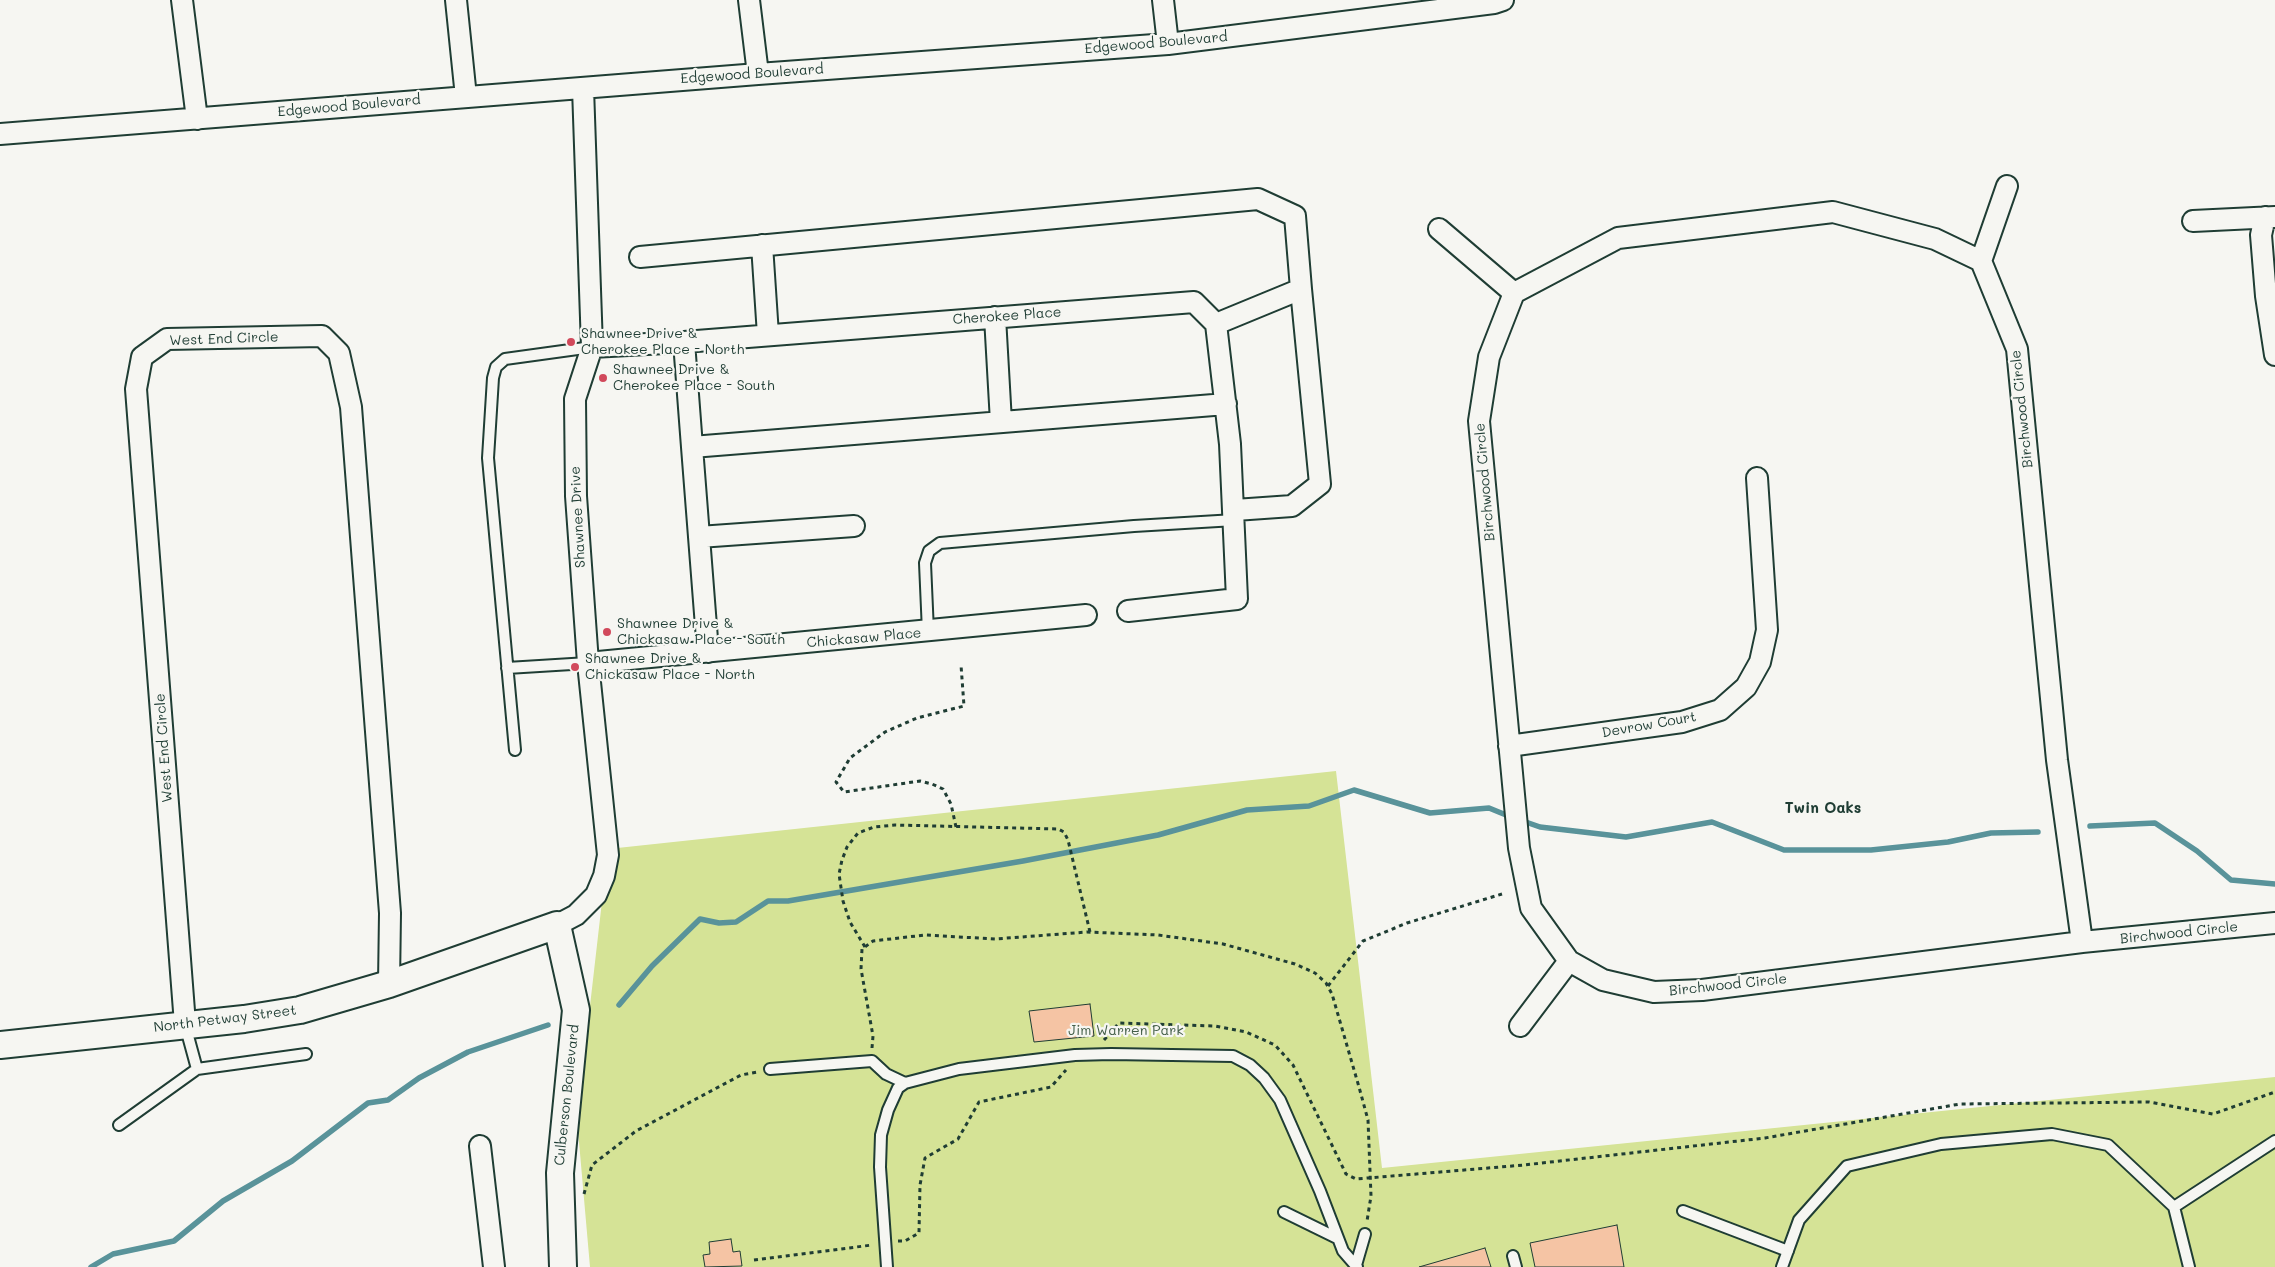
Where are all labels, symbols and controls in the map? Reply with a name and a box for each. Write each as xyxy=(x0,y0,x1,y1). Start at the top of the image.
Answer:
street label: Edgewood Boulevard xyxy=(1084,28,1228,58)
street label: Edgewood Boulevard xyxy=(680,61,824,87)
street label: Edgewood Boulevard xyxy=(277,91,421,121)
street label: Cherokee Place xyxy=(952,304,1062,328)
place label: Shawnee Drive & Cherokee Place - North xyxy=(581,326,744,358)
street label: West End Circle xyxy=(169,329,279,349)
marker: Shawnee Drive & Cherokee Place - North xyxy=(565,336,577,348)
street label: Birchwood Circle xyxy=(2007,349,2037,469)
place label: Shawnee Drive & Cherokee Place - South xyxy=(613,362,775,394)
marker: Shawnee Drive & Cherokee Place - South xyxy=(597,372,609,384)
street label: Birchwood Circle xyxy=(1471,422,1499,542)
street label: Shawnee Drive xyxy=(567,466,589,568)
place label: Shawnee Drive & Chickasaw Place - South xyxy=(617,616,785,648)
street label: Chickasaw Place xyxy=(806,625,922,651)
marker: Shawnee Drive & Chickasaw Place - South xyxy=(601,626,613,638)
place label: Shawnee Drive & Chickasaw Place - North xyxy=(585,651,755,684)
marker: Shawnee Drive & Chickasaw Place - North xyxy=(569,661,581,673)
street label: West End Circle xyxy=(152,693,176,803)
street label: Devrow Court xyxy=(1601,708,1697,742)
district label: Twin Oaks xyxy=(1785,799,1861,817)
street label: Birchwood Circle xyxy=(2119,918,2239,948)
street label: Birchwood Circle xyxy=(1668,970,1788,1000)
street label: North Petway Street xyxy=(153,1002,297,1036)
park label: Jim Warren Park xyxy=(1068,1023,1184,1039)
street label: Culberson Boulevard xyxy=(551,1024,583,1166)

